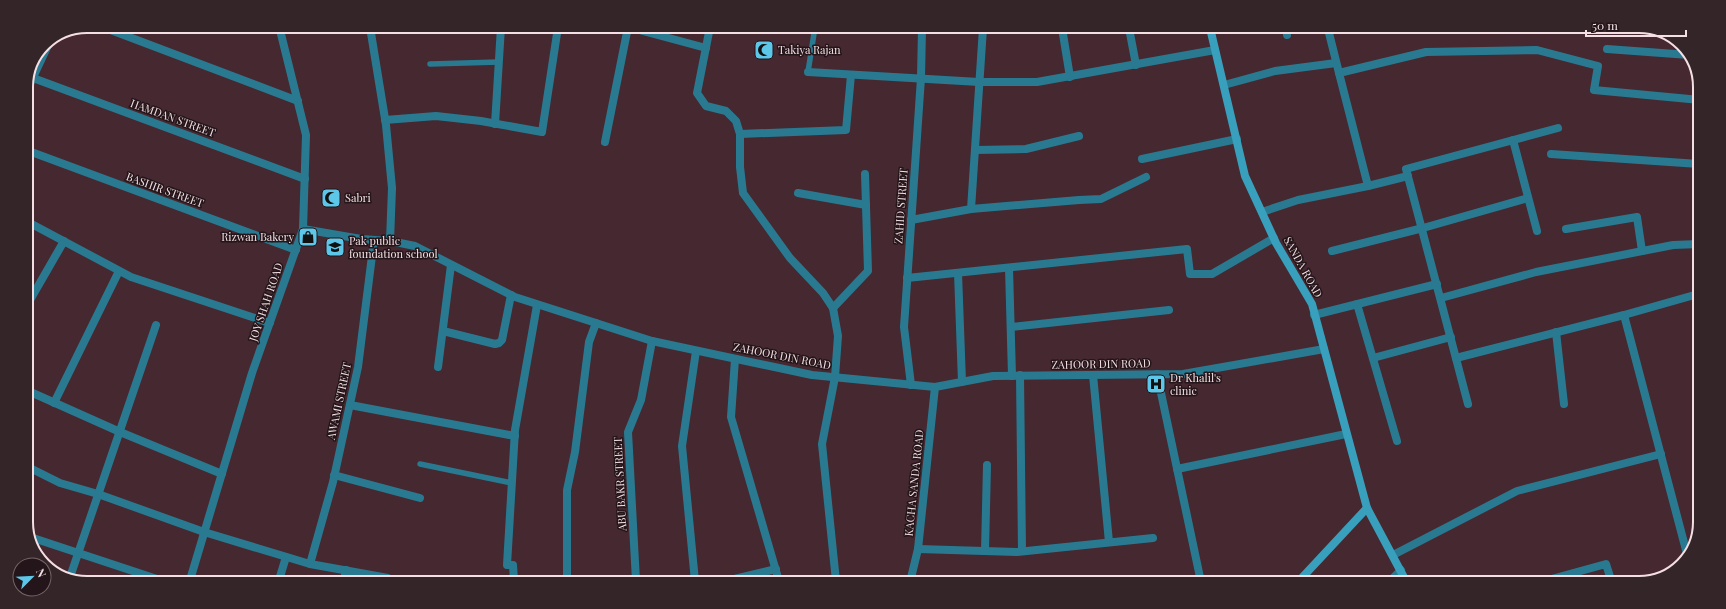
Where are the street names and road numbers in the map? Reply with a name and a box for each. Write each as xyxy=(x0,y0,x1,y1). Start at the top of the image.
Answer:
street label: HAMDAN STREET xyxy=(128,95,218,140)
street label: ZAHID STREET xyxy=(890,167,911,244)
street label: BASHIR STREET xyxy=(124,169,206,211)
street label: SANDA ROAD xyxy=(1281,234,1326,300)
street label: JOY SHAH ROAD xyxy=(245,261,286,344)
street label: ZAHOOR DIN ROAD xyxy=(732,339,832,372)
street label: ZAHOOR DIN ROAD xyxy=(1051,355,1151,372)
street label: AWAMI STREET xyxy=(323,361,354,442)
street label: KACHA SANDA ROAD xyxy=(900,429,927,537)
street label: ABU BAKR STREET xyxy=(610,436,630,533)

